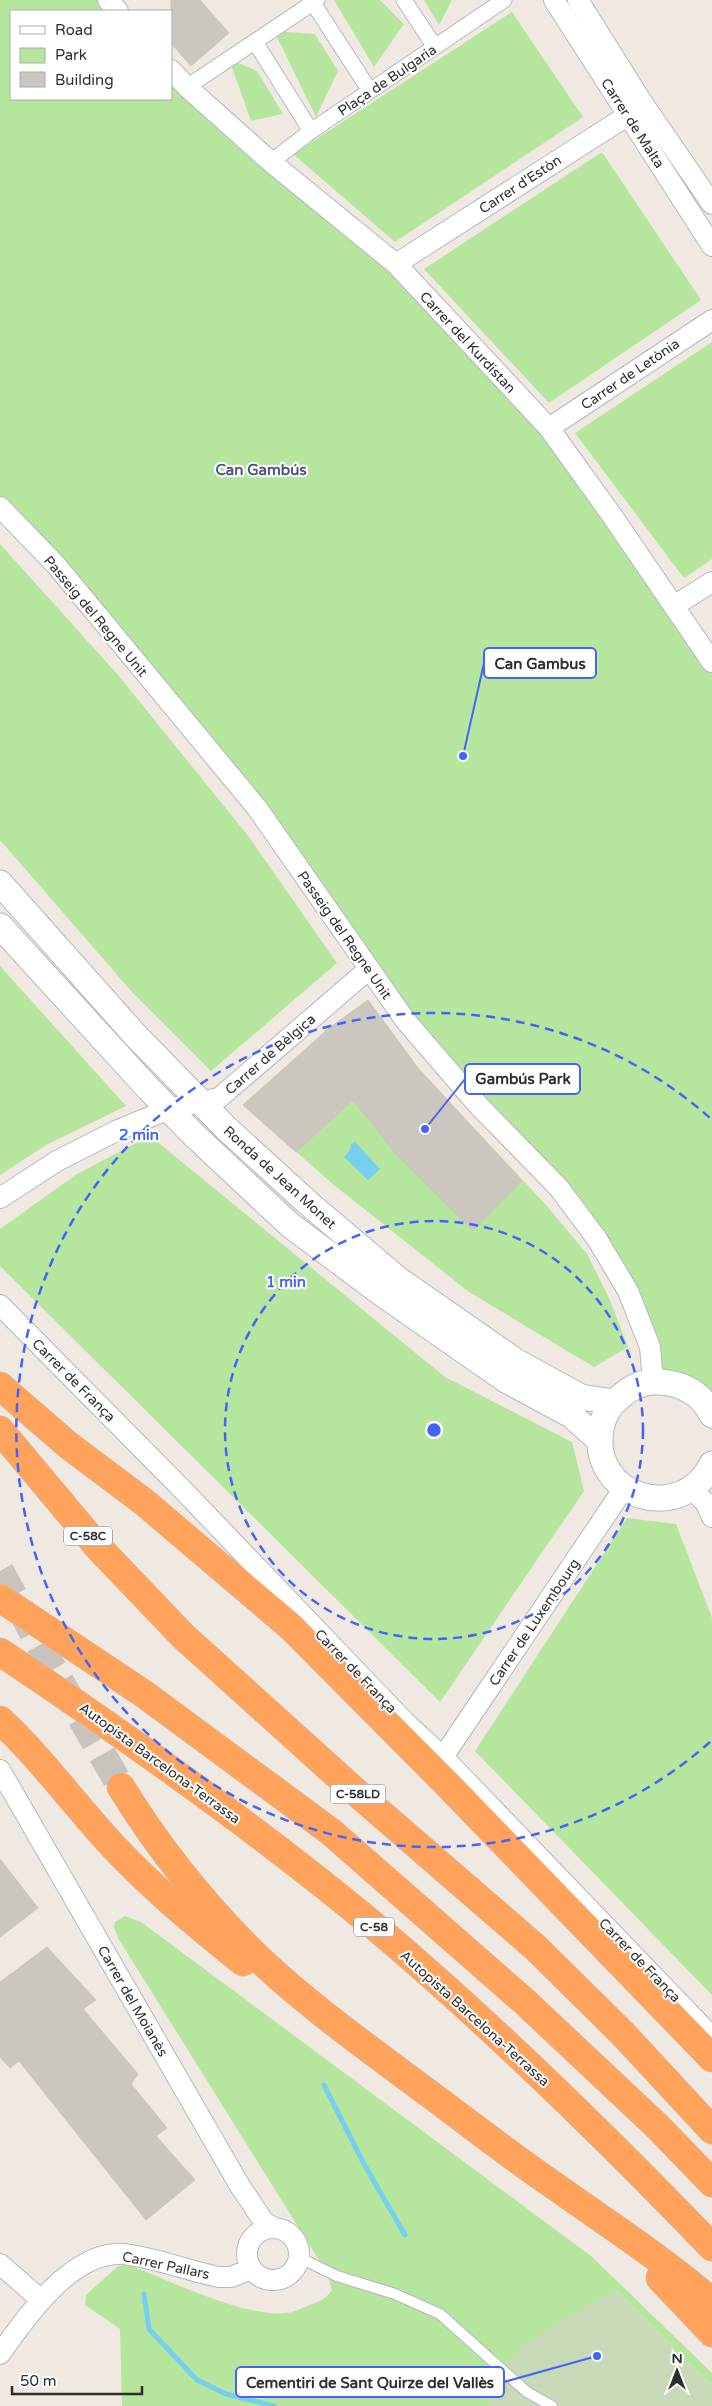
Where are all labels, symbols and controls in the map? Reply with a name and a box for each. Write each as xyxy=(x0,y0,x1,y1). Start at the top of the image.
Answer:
legend xyxy=(10,10,172,100)
text: Road xyxy=(55,21,93,39)
street label: Plaça de Bulgaria xyxy=(335,41,440,120)
text: Park xyxy=(55,46,87,64)
text: Building xyxy=(55,71,114,89)
street label: Carrer de Malta xyxy=(597,75,668,171)
street label: Carrer d'Estòn xyxy=(476,151,565,217)
street label: Carrer del Kurdistan xyxy=(416,288,519,397)
street label: Carrer de Letònia xyxy=(578,335,683,414)
district label: Can Gambús xyxy=(215,461,307,479)
street label: Passeig del Regne Unit xyxy=(40,552,152,681)
callout: Can Gambus xyxy=(484,648,596,678)
text: Can Gambus xyxy=(494,655,586,673)
street label: Passeig del Regne Unit xyxy=(294,868,396,1003)
street label: Carrer de Bèlgica xyxy=(222,1011,319,1098)
callout: Gambús Park xyxy=(465,1064,580,1094)
text: Gambús Park xyxy=(475,1070,571,1088)
street label: Ronda de Jean Monet xyxy=(220,1122,340,1233)
text: 2 min xyxy=(119,1126,159,1144)
text: 1 min xyxy=(266,1273,306,1291)
street label: Carrer de França xyxy=(29,1335,119,1425)
centre of rings xyxy=(425,1421,443,1439)
road number: C-58C xyxy=(64,1526,112,1545)
street label: Carrer de Luxembourg xyxy=(485,1555,583,1689)
street label: Carrer de França xyxy=(311,1626,400,1717)
street label: Autopista Barcelona-Terrassa xyxy=(76,1699,244,1828)
road number: C-58LD xyxy=(330,1785,386,1804)
street label: Carrer de França xyxy=(595,1915,684,2006)
road number: C-58 xyxy=(354,1918,394,1936)
street label: Carrer del Moianès xyxy=(94,1943,171,2060)
street label: Autopista Barcelona-Terrassa xyxy=(396,1947,553,2090)
street label: Carrer Pallars xyxy=(121,2248,211,2283)
north arrow xyxy=(652,2346,702,2396)
text: N xyxy=(671,2350,683,2367)
scale bar xyxy=(12,2364,142,2396)
callout: Cementiri de Sant Quirze del Vallès xyxy=(236,2367,504,2397)
text: 50 m xyxy=(20,2372,57,2390)
text: Cementiri de Sant Quirze del Vallès xyxy=(246,2374,494,2392)

